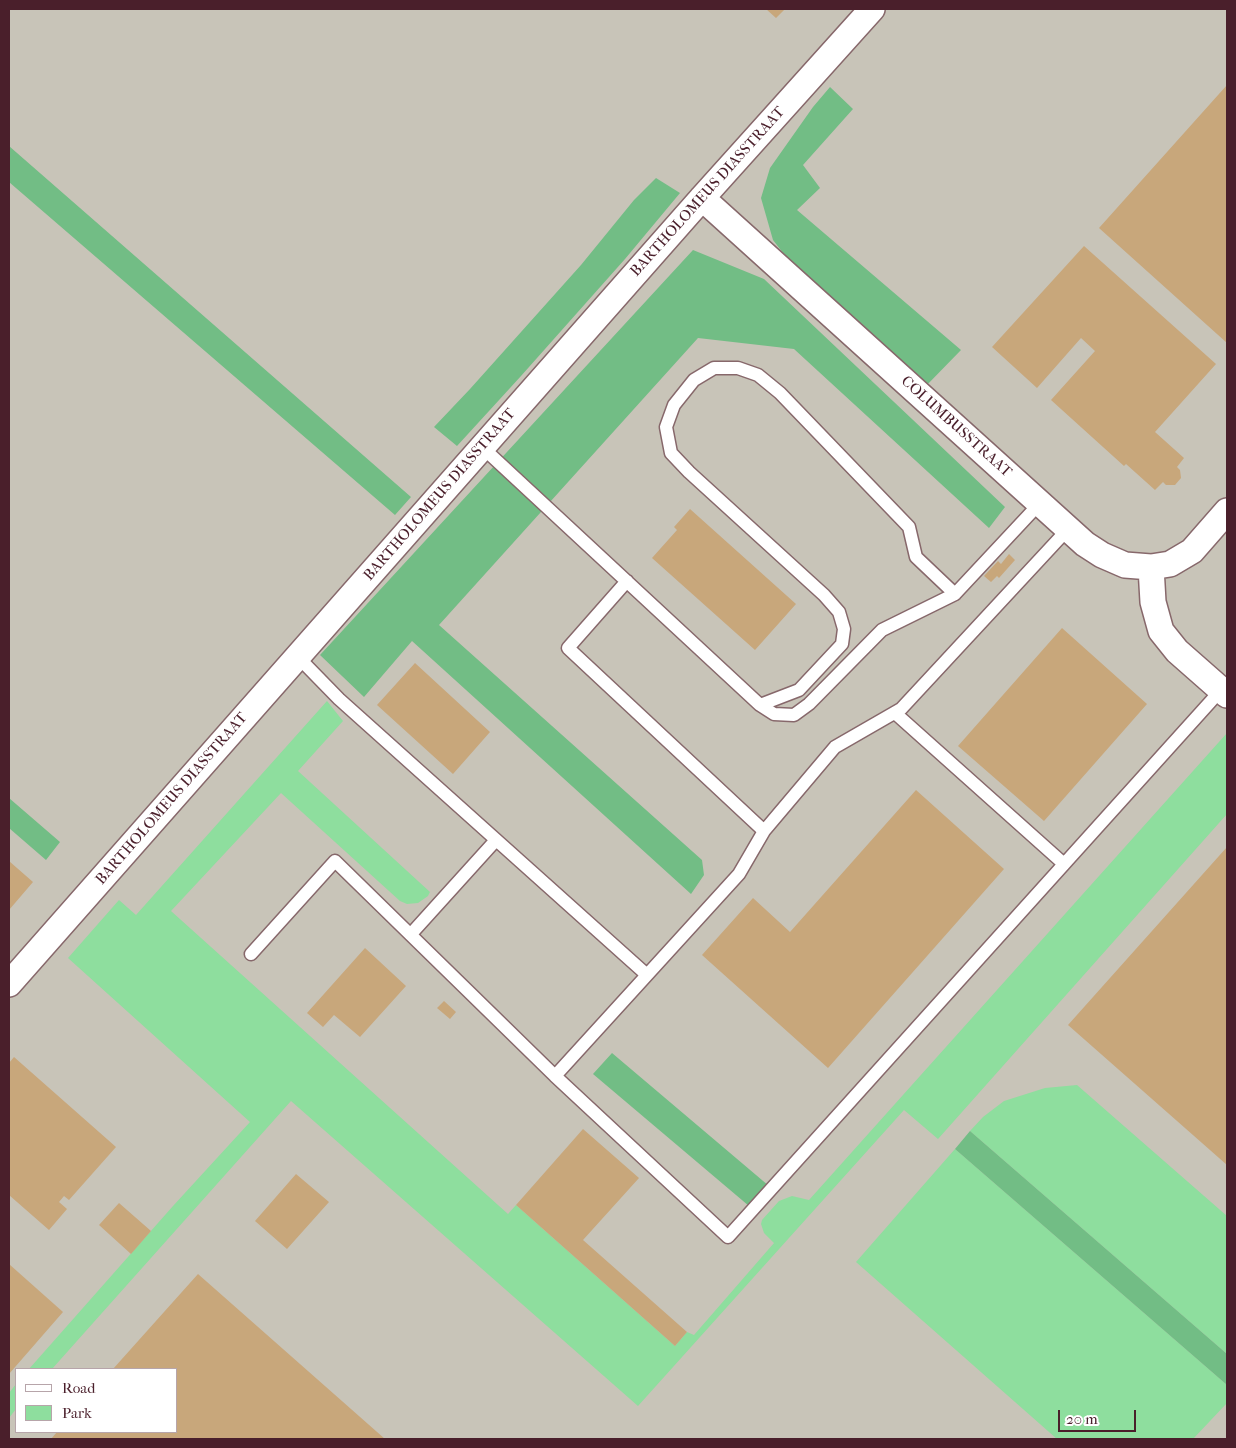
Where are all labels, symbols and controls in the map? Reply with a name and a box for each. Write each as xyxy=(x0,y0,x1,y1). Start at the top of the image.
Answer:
street label: BARTHOLOMEUS DIASSTRAAT xyxy=(627,103,789,281)
street label: COLUMBUSSTRAAT xyxy=(897,372,1015,482)
street label: BARTHOLOMEUS DIASSTRAAT xyxy=(360,405,520,585)
street label: BARTHOLOMEUS DIASSTRAAT xyxy=(92,709,252,889)
legend xyxy=(15,1368,178,1433)
text: Road xyxy=(62,1379,95,1397)
scale bar xyxy=(1061,1400,1138,1432)
text: Park xyxy=(62,1404,92,1422)
text: 20 m xyxy=(1066,1410,1098,1428)

